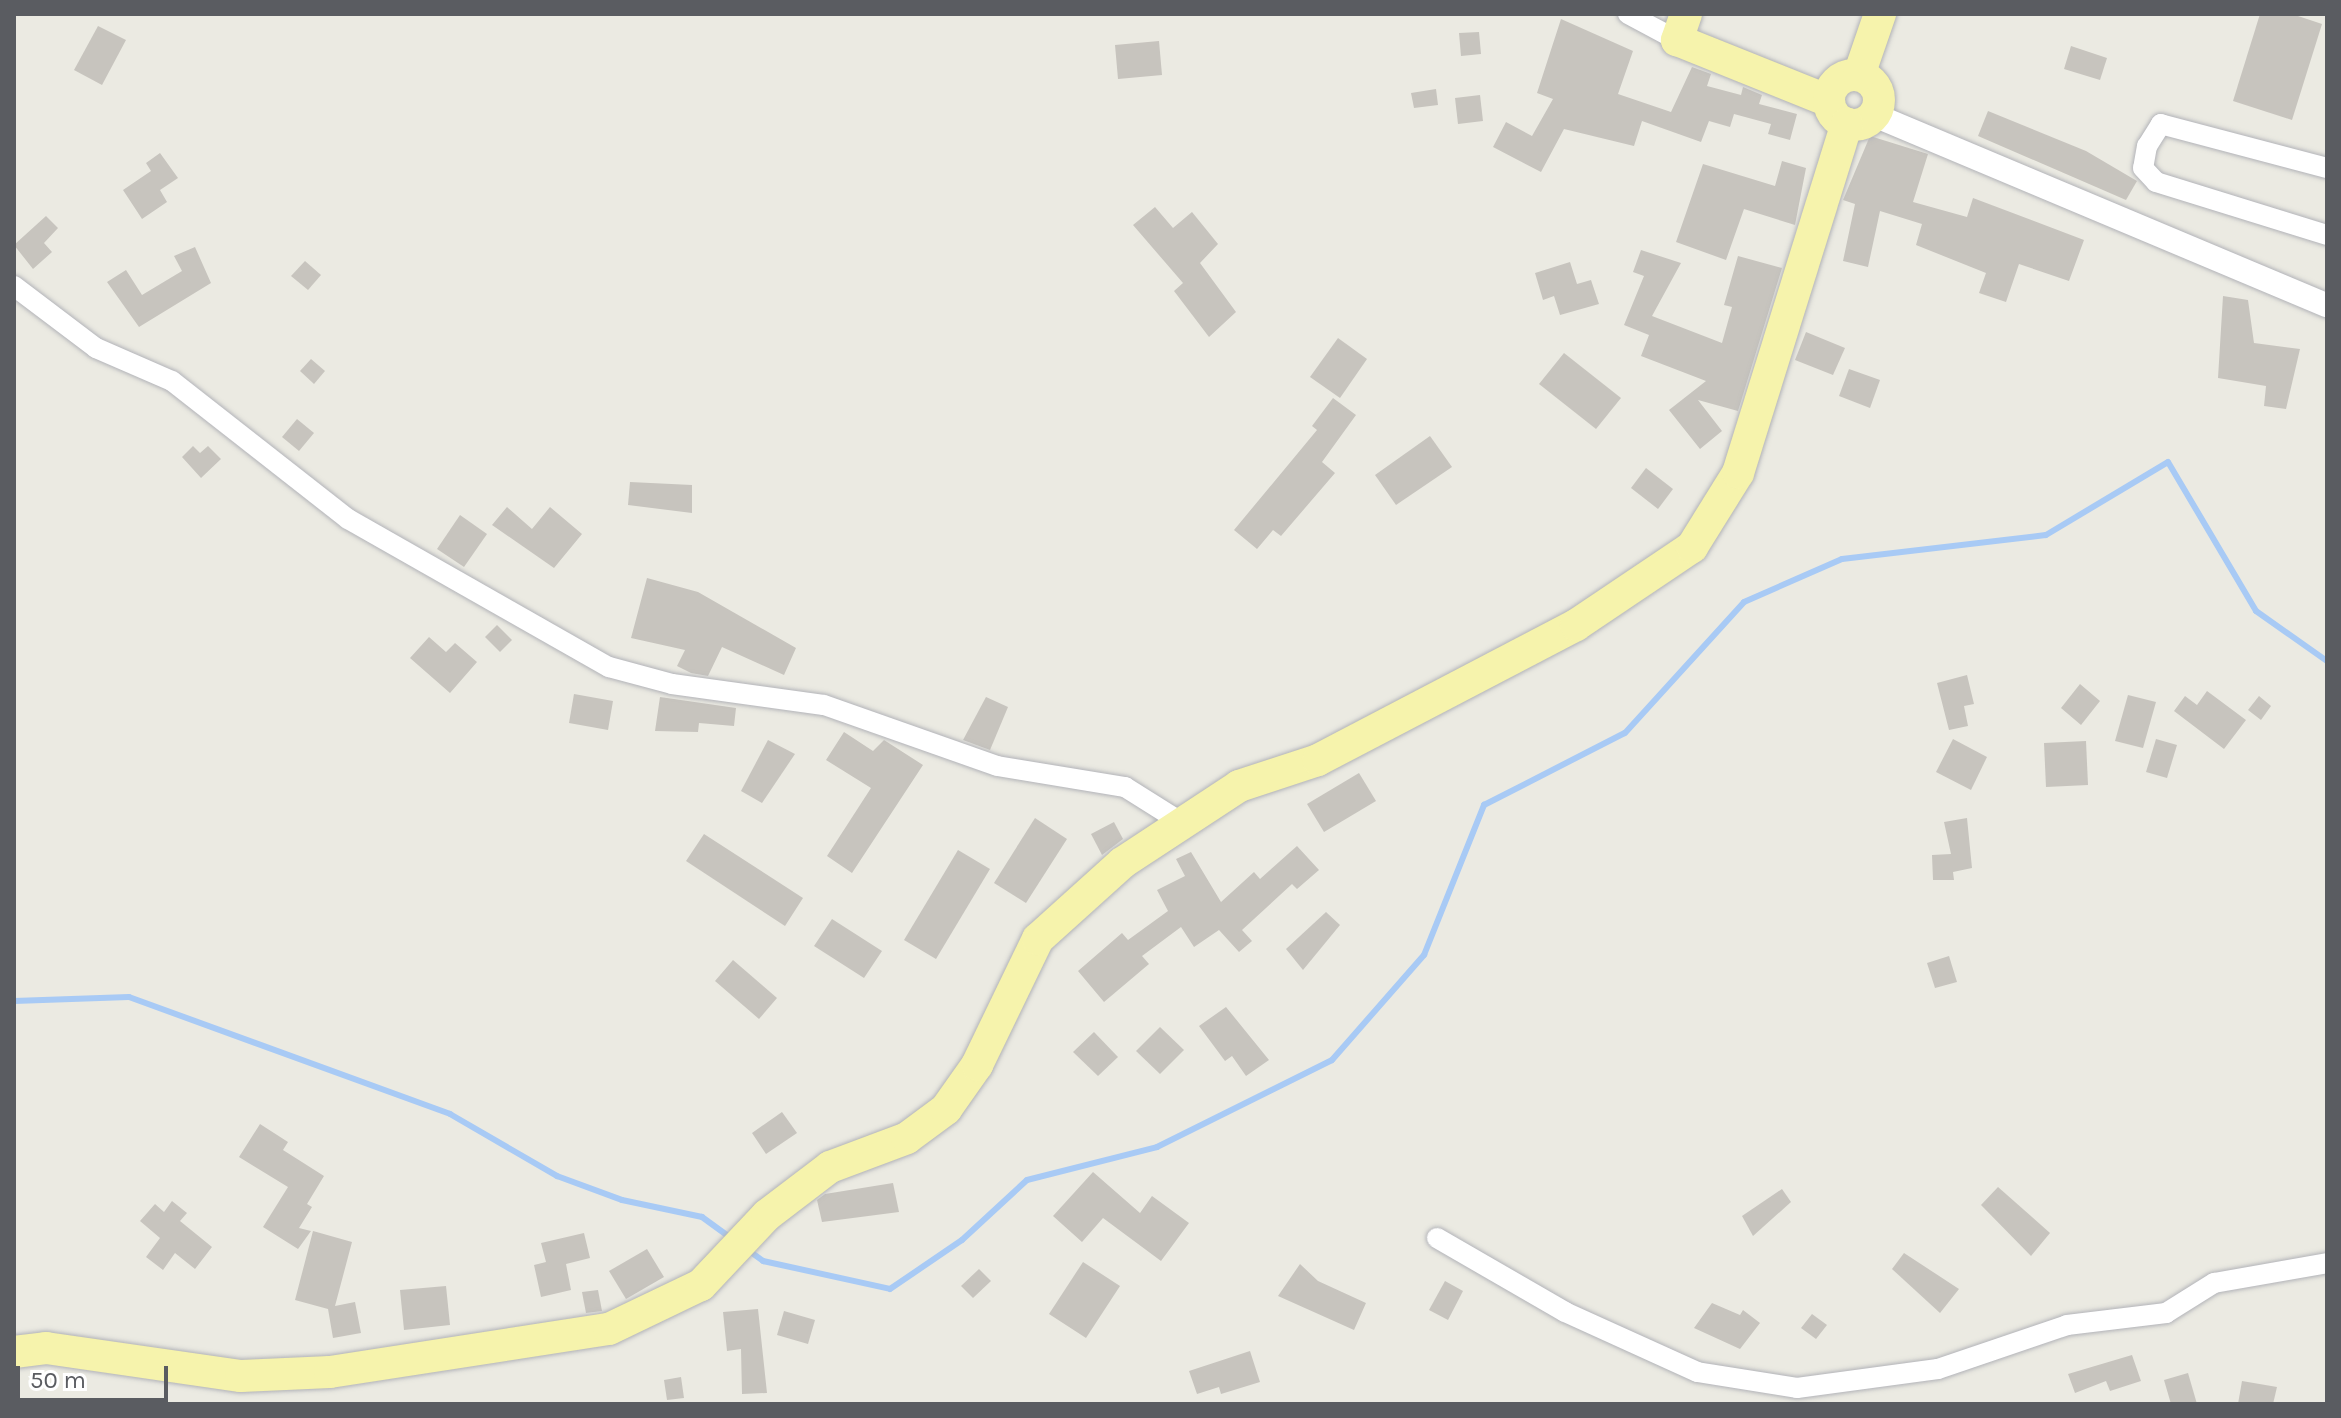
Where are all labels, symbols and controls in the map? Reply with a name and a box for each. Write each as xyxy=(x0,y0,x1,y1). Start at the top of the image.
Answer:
scale bar xyxy=(20,1350,172,1400)
text: 50 m xyxy=(30,1366,86,1394)

